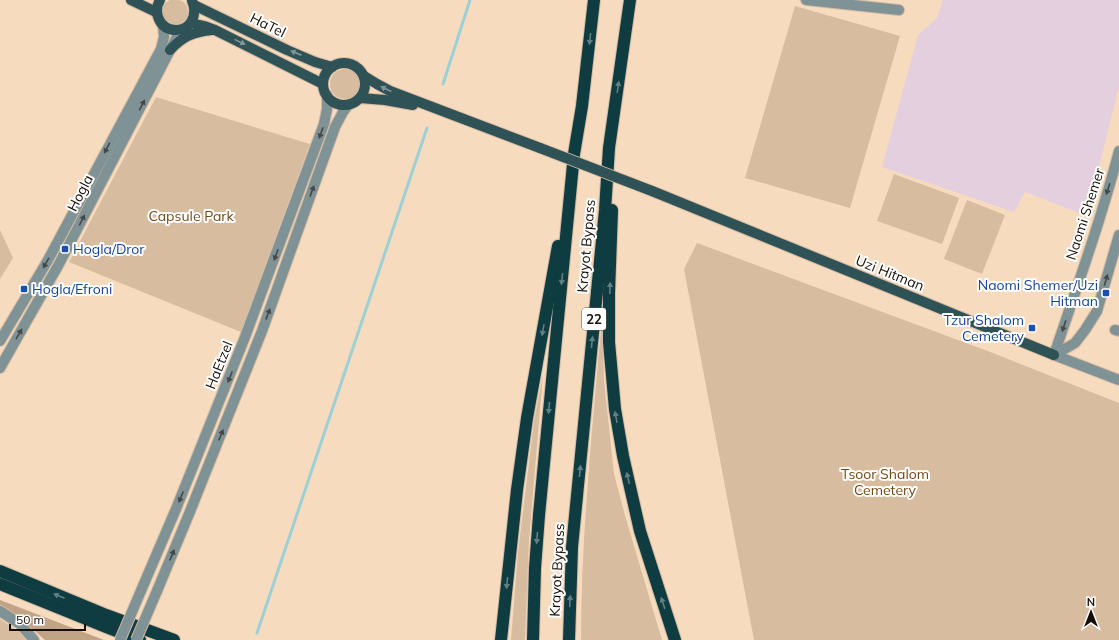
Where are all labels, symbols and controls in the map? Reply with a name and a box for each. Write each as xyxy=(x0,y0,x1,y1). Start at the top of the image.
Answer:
street label: HaTel xyxy=(247,9,289,41)
one-way arrow xyxy=(587,33,593,45)
one-way arrow xyxy=(234,39,245,45)
one-way arrow xyxy=(289,50,301,56)
one-way arrow xyxy=(615,81,621,93)
one-way arrow xyxy=(380,86,391,92)
one-way arrow xyxy=(139,99,145,110)
one-way arrow xyxy=(317,128,323,140)
one-way arrow xyxy=(104,143,111,154)
street label: Naomi Shemer xyxy=(1062,165,1109,262)
street label: Hogla xyxy=(63,172,97,214)
one-way arrow xyxy=(1105,183,1111,195)
one-way arrow xyxy=(310,185,316,197)
street label: Krayot Bypass xyxy=(573,199,599,293)
park label: Capsule Park xyxy=(148,207,234,225)
one-way arrow xyxy=(79,214,85,226)
place label: Hogla/Dror xyxy=(73,240,145,258)
marker: Hogla/Dror xyxy=(60,244,70,254)
one-way arrow xyxy=(273,250,279,262)
street label: Uzi Hitman xyxy=(853,251,927,295)
one-way arrow xyxy=(42,257,49,269)
one-way arrow xyxy=(558,273,565,285)
one-way arrow xyxy=(1103,274,1109,286)
place label: Naomi Shemer/Uzi Hitman xyxy=(978,276,1098,310)
place label: Hogla/Efroni xyxy=(32,280,112,298)
one-way arrow xyxy=(606,282,613,294)
marker: Hogla/Efroni xyxy=(19,284,29,294)
marker: Naomi Shemer/Uzi Hitman xyxy=(1101,288,1111,298)
one-way arrow xyxy=(266,307,272,319)
road number: 22 xyxy=(582,308,606,330)
place label: Tzur Shalom Cemetery xyxy=(944,311,1025,345)
one-way arrow xyxy=(1061,320,1067,332)
marker: Tzur Shalom Cemetery xyxy=(1027,323,1037,333)
one-way arrow xyxy=(539,324,545,337)
one-way arrow xyxy=(16,328,23,340)
one-way arrow xyxy=(588,336,595,348)
street label: HaEtzel xyxy=(201,338,237,392)
one-way arrow xyxy=(226,371,232,383)
one-way arrow xyxy=(546,402,553,414)
one-way arrow xyxy=(613,411,619,423)
one-way arrow xyxy=(218,428,224,440)
one-way arrow xyxy=(576,465,583,477)
park label: Tsoor Shalom Cemetery xyxy=(841,465,929,499)
one-way arrow xyxy=(624,472,630,484)
one-way arrow xyxy=(177,492,183,504)
street label: Krayot Bypass xyxy=(546,523,568,617)
one-way arrow xyxy=(533,532,540,544)
one-way arrow xyxy=(169,550,175,561)
one-way arrow xyxy=(504,576,510,589)
north arrow xyxy=(1071,592,1111,632)
one-way arrow xyxy=(53,593,64,599)
one-way arrow xyxy=(566,595,573,607)
text: N xyxy=(1087,595,1095,609)
one-way arrow xyxy=(660,596,666,608)
scale bar xyxy=(10,606,85,632)
text: 50 m xyxy=(16,612,44,627)

